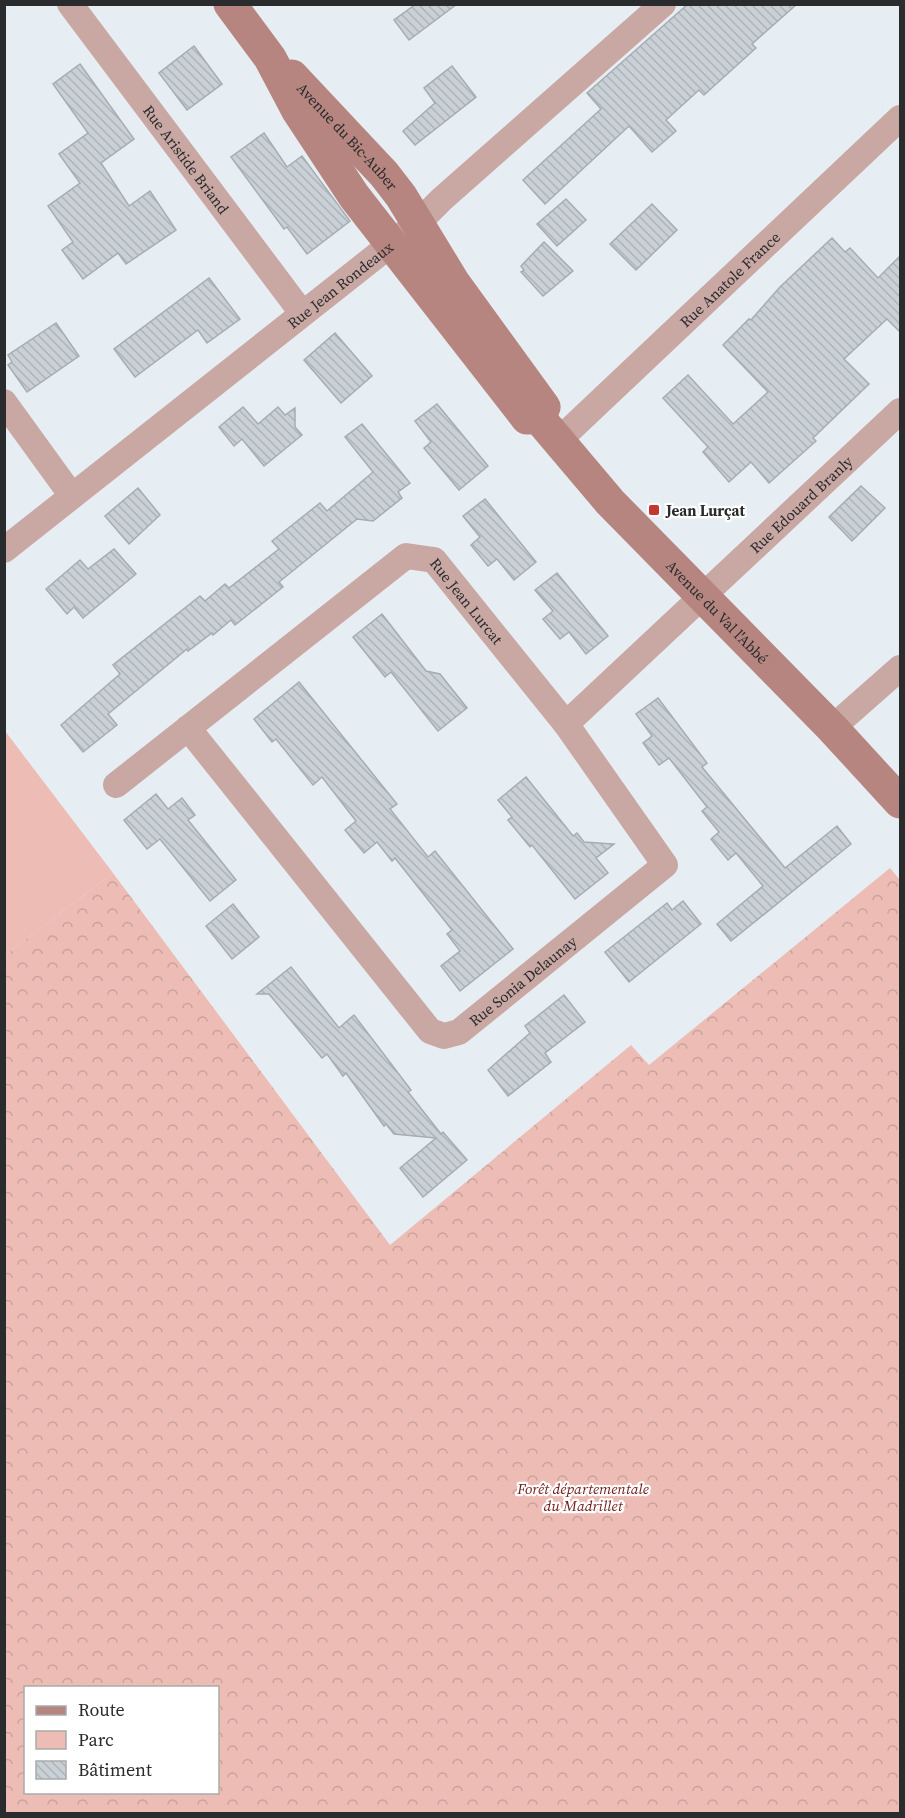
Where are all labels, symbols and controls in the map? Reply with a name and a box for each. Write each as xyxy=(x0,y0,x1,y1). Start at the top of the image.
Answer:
street label: Avenue du Bic-Auber xyxy=(293,78,403,195)
street label: Rue Aristide Briand xyxy=(139,100,235,218)
street label: Rue Anatole France xyxy=(675,226,785,332)
street label: Rue Jean Rondeaux xyxy=(282,236,397,333)
street label: Rue Edouard Branly xyxy=(745,450,857,557)
place label: Jean Lurçat xyxy=(665,500,746,521)
marker: Jean Lurçat xyxy=(647,503,661,517)
street label: Rue Jean Lurcat xyxy=(425,553,508,649)
street label: Avenue du Val l'Abbé xyxy=(662,555,774,668)
street label: Rue Sonia Delaunay xyxy=(464,930,581,1031)
park label: Forêt départementale du Madrillet xyxy=(516,1478,649,1516)
legend xyxy=(24,1686,219,1794)
text: Route xyxy=(78,1697,125,1722)
text: Parc xyxy=(78,1727,114,1752)
text: Bâtiment xyxy=(78,1757,152,1782)

